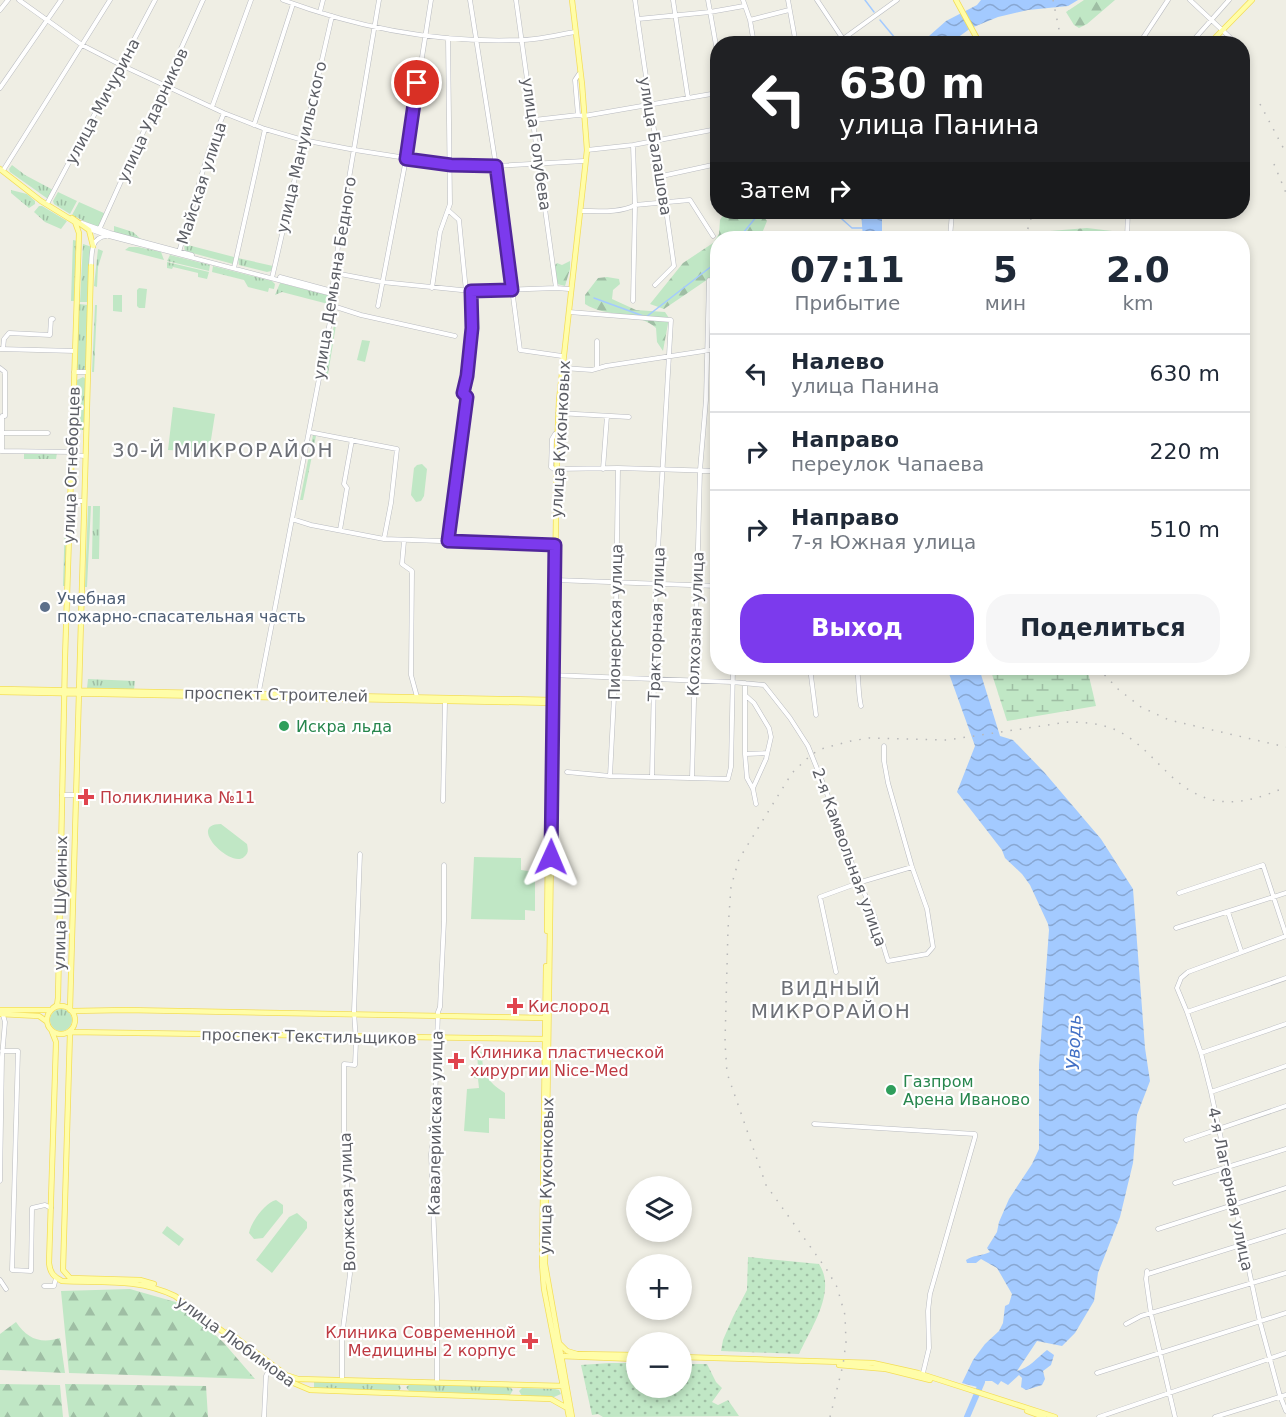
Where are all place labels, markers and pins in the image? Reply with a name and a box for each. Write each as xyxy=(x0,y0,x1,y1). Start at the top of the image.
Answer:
pin xyxy=(391,57,442,108)
place label: Учебная пожарно-спасательная часть xyxy=(57,589,306,626)
marker: Учебная пожарно-спасательная часть xyxy=(38,600,52,614)
place label: Искра льда xyxy=(296,717,392,736)
marker: Искра льда xyxy=(277,719,291,733)
marker: Поликлиника №11 xyxy=(77,788,95,806)
place label: Поликлиника №11 xyxy=(100,788,255,807)
marker: Кислород xyxy=(506,997,524,1015)
place label: Кислород xyxy=(528,997,610,1016)
place label: Клиника пластической хирургии Nice-Med xyxy=(470,1043,664,1080)
marker: Клиника пластической хирургии Nice-Med xyxy=(447,1052,465,1070)
place label: Газпром Арена Иваново xyxy=(903,1072,1030,1109)
marker: Газпром Арена Иваново xyxy=(884,1083,898,1097)
place label: Клиника Современной Медицины 2 корпус xyxy=(325,1323,516,1360)
marker: Клиника Современной Медицины 2 корпус xyxy=(521,1332,539,1350)

